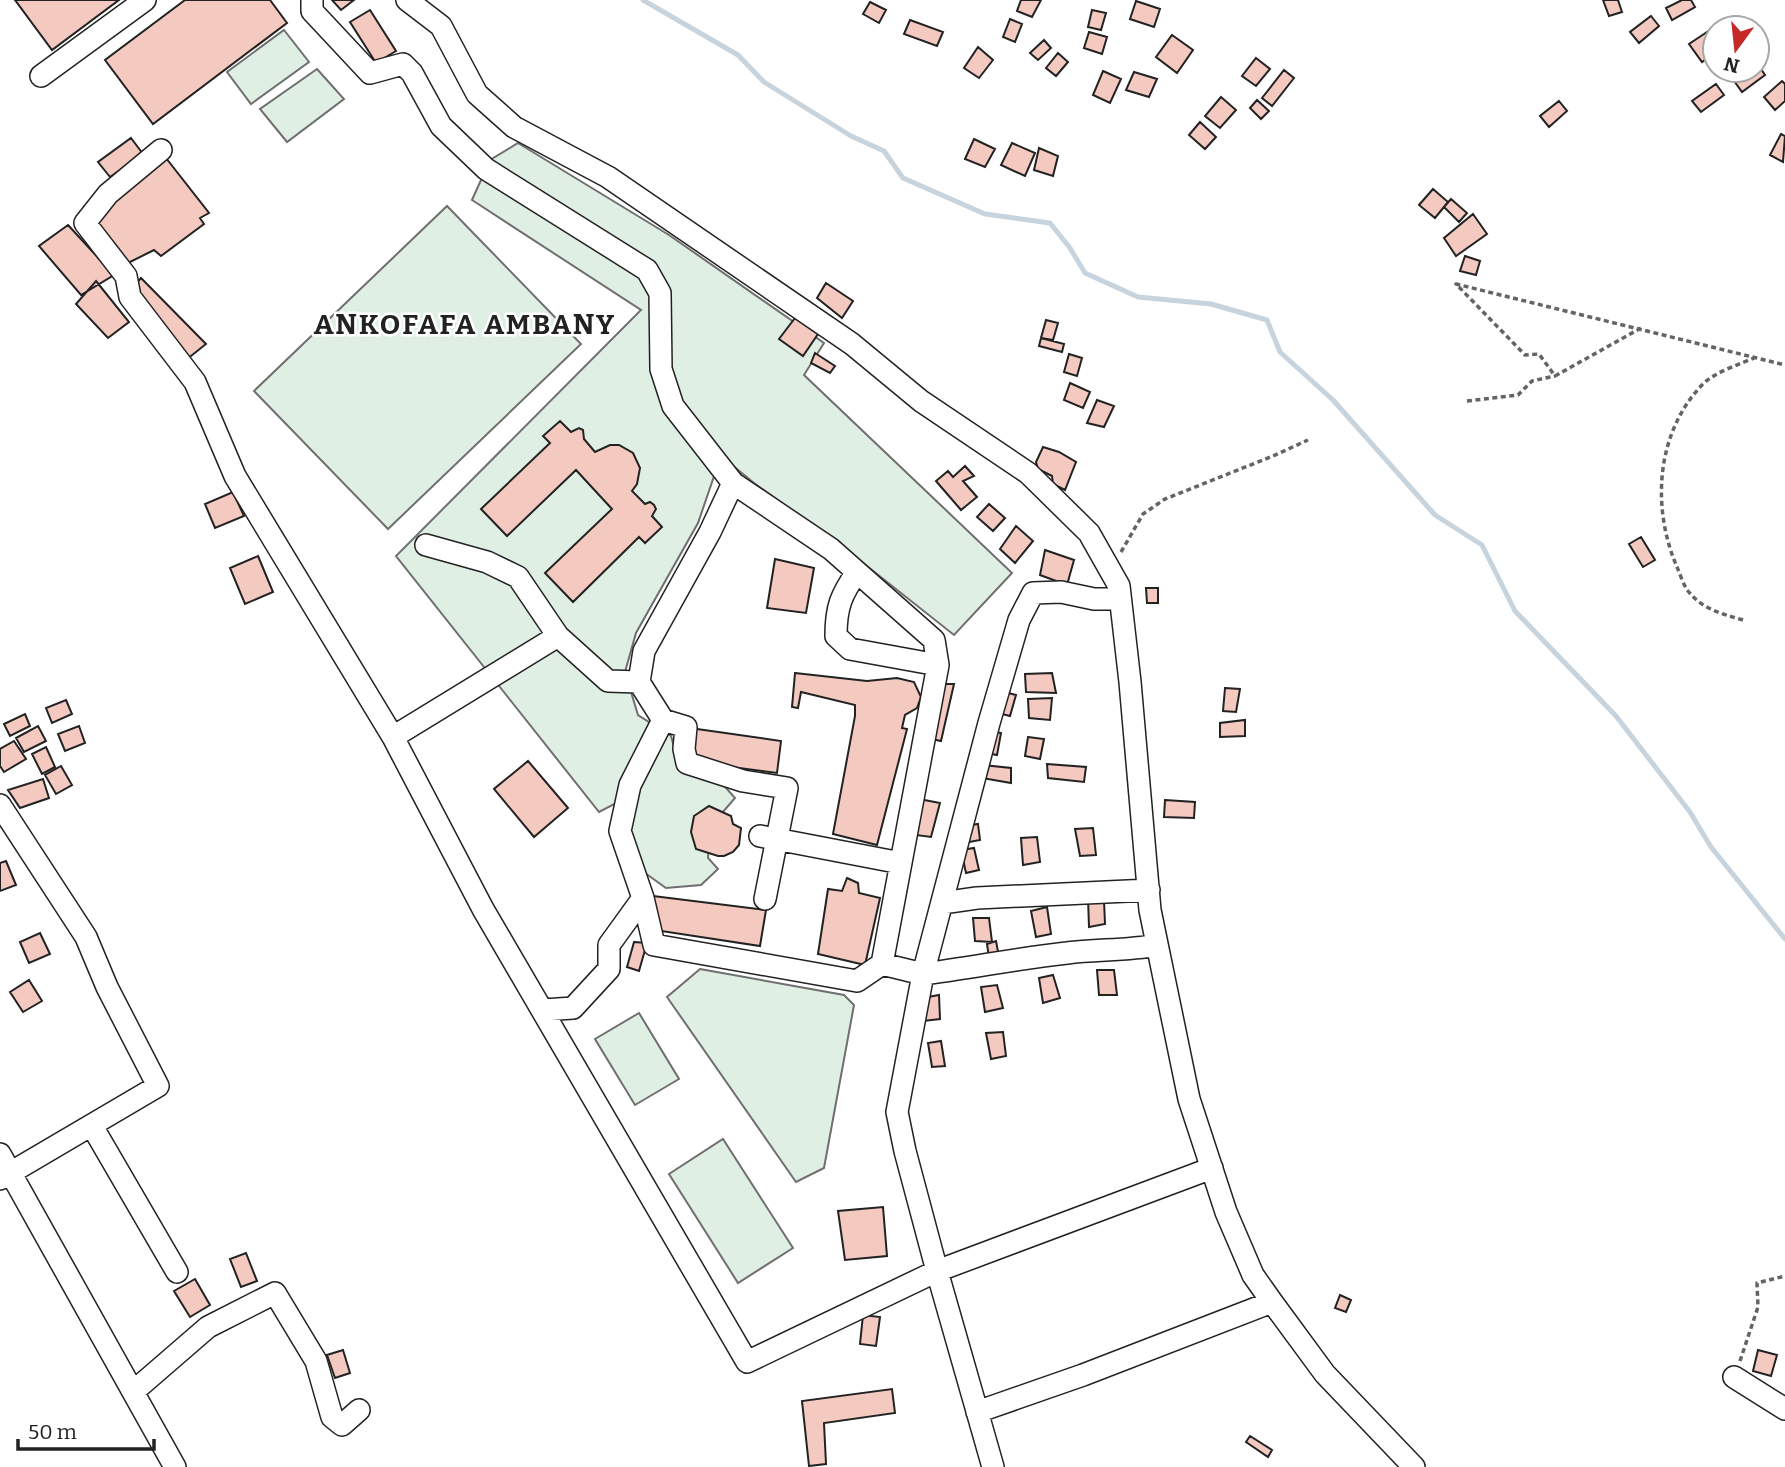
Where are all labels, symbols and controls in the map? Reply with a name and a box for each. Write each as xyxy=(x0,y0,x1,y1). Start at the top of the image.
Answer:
north arrow xyxy=(1701,14,1771,84)
text: N xyxy=(1721,52,1742,78)
district label: ANKOFAFA AMBANY xyxy=(314,308,616,341)
scale bar xyxy=(18,1408,154,1452)
text: 50 m xyxy=(28,1419,77,1445)

